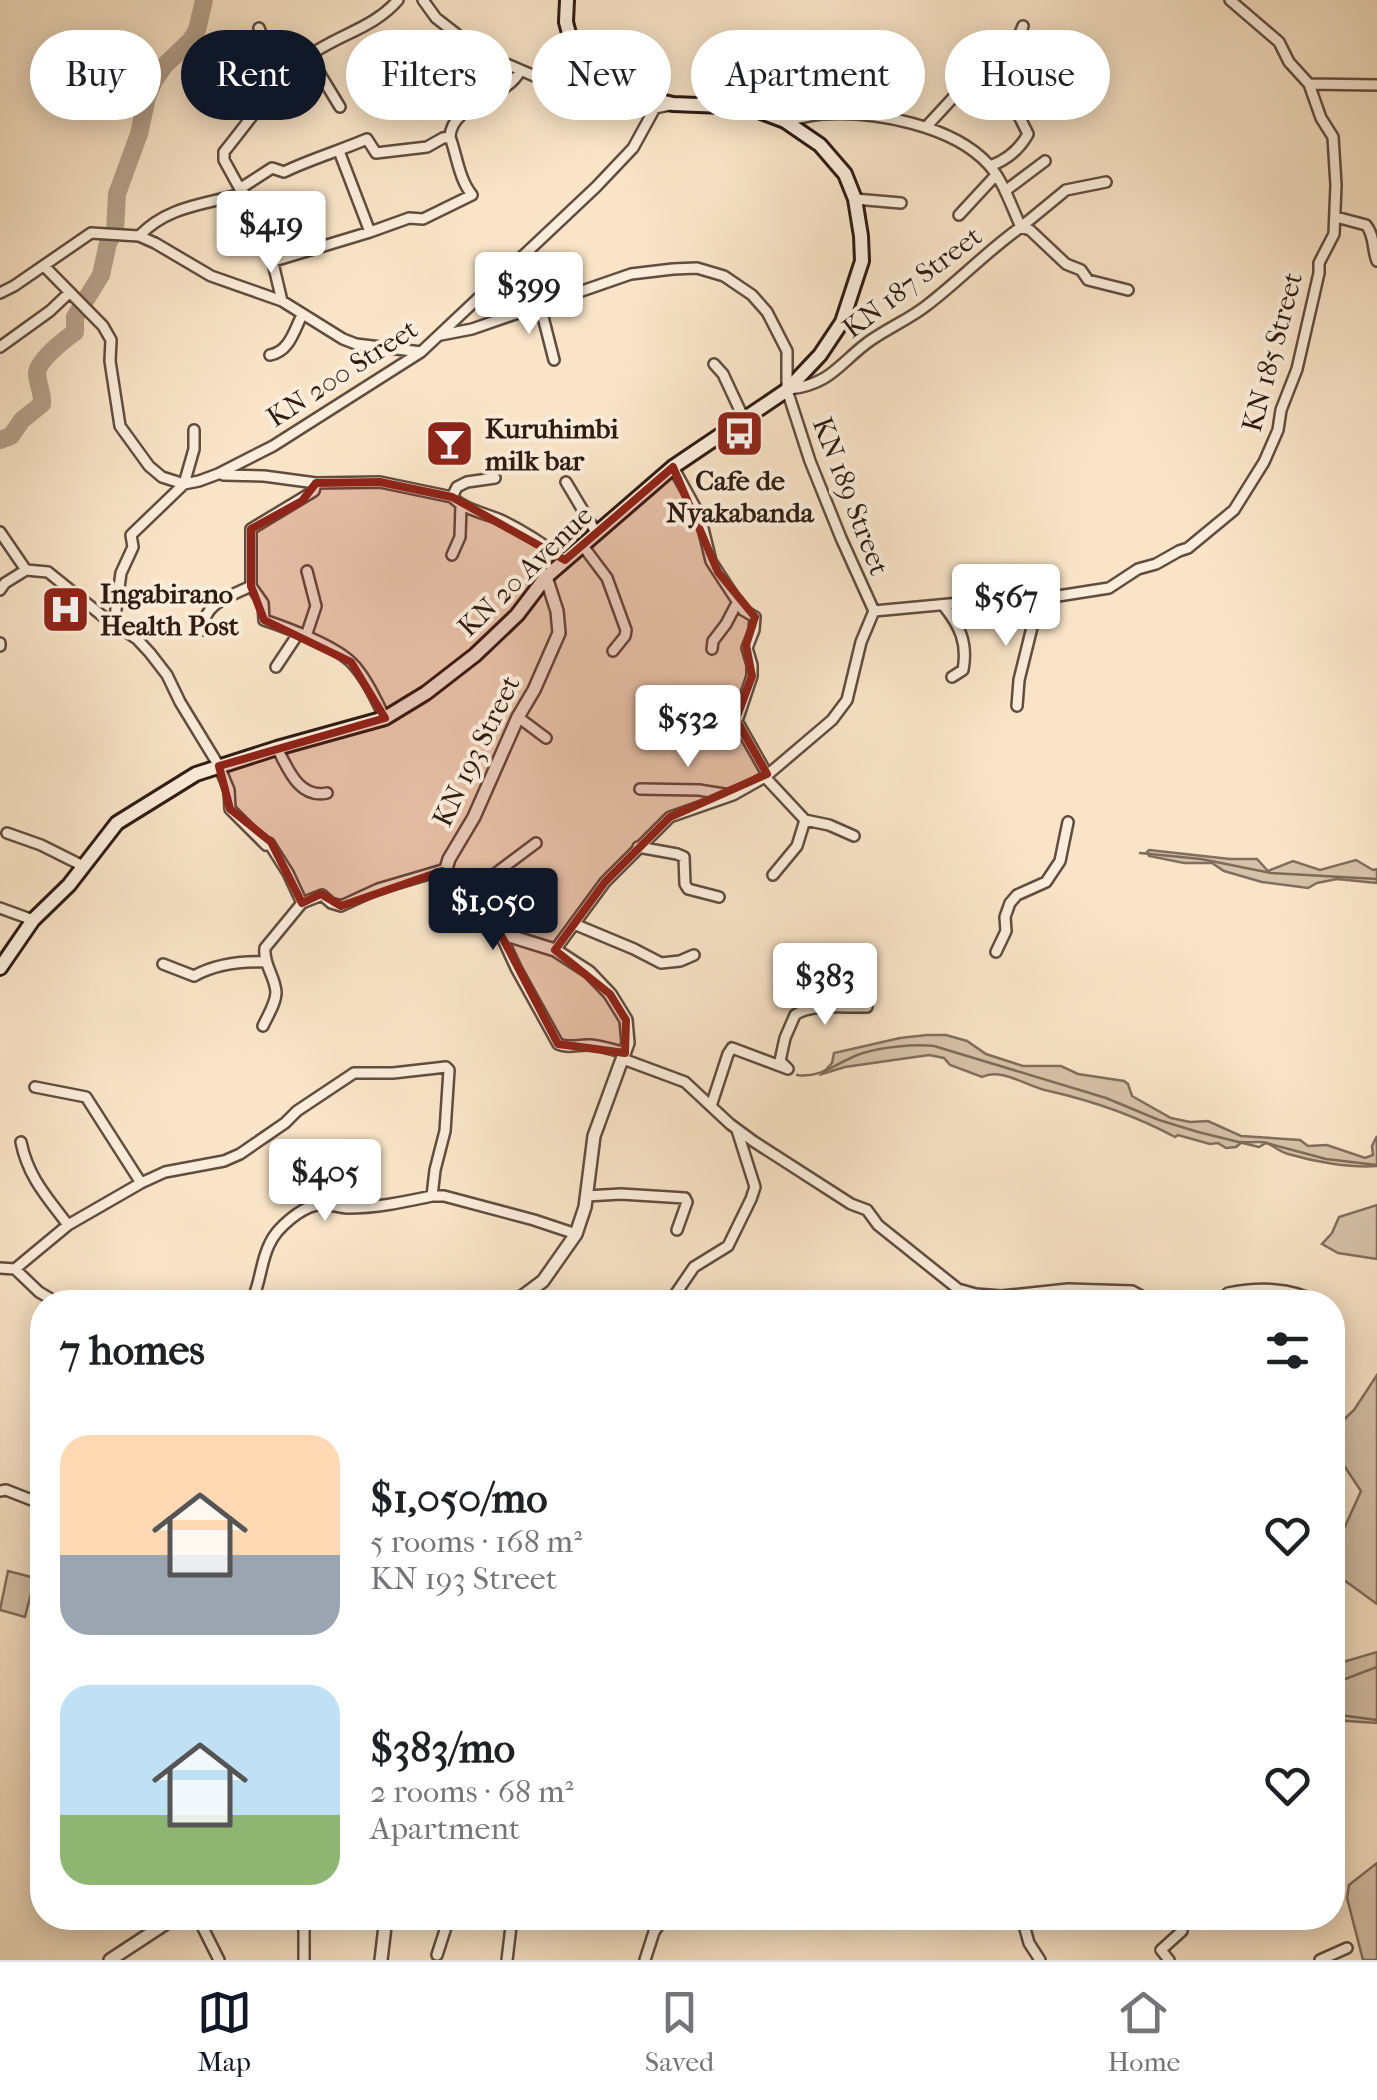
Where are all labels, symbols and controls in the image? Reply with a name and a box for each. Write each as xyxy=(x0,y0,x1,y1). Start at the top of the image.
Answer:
chip: Buy xyxy=(30,30,161,120)
chip: Rent xyxy=(181,30,326,120)
chip: Filters xyxy=(346,30,512,120)
chip: New xyxy=(532,30,671,120)
chip: Apartment xyxy=(691,30,925,120)
chip: House xyxy=(945,30,1110,120)
pin: $419 xyxy=(212,191,330,276)
text: $419 xyxy=(239,205,303,242)
street label: KN 187 Street xyxy=(836,219,988,345)
pin: $399 xyxy=(470,252,588,337)
text: $399 xyxy=(497,266,561,303)
street label: KN 185 Street xyxy=(1235,269,1309,435)
street label: KN 200 Street xyxy=(261,312,423,434)
bus stop icon: Cafe de Nyakabanda xyxy=(714,407,766,459)
place label: Kuruhimbi milk bar xyxy=(485,412,619,477)
street label: KN 189 Street xyxy=(806,412,896,580)
bar icon: Kuruhimbi milk bar xyxy=(424,418,476,470)
place label: Cafe de Nyakabanda xyxy=(666,464,815,529)
street label: KN 20 Avenue xyxy=(451,499,599,643)
pin: $567 xyxy=(947,564,1065,649)
place label: Ingabirano Health Post xyxy=(100,577,240,642)
text: $567 xyxy=(974,578,1038,615)
hospital icon: Ingabirano Health Post xyxy=(39,583,91,635)
street label: KN 193 Street xyxy=(425,670,527,832)
pin: $532 xyxy=(629,685,747,770)
text: $532 xyxy=(657,699,719,736)
pin: $1,050 xyxy=(412,868,574,953)
text: $1,050 xyxy=(451,882,535,919)
pin: $383 xyxy=(766,943,884,1028)
text: $383 xyxy=(795,957,855,994)
pin: $405 xyxy=(266,1139,384,1224)
text: $405 xyxy=(291,1153,359,1190)
icon: filters xyxy=(1260,1323,1315,1378)
text: 7 homes xyxy=(60,1326,205,1375)
text: $1,050/mo xyxy=(370,1474,547,1523)
icon: home xyxy=(140,1475,260,1595)
icon: heart xyxy=(1260,1508,1315,1563)
text: 5 rooms · 168 m² xyxy=(370,1523,582,1560)
text: KN 193 Street xyxy=(370,1560,557,1597)
text: $383/mo xyxy=(370,1724,515,1773)
icon: home xyxy=(140,1725,260,1845)
icon: heart xyxy=(1260,1758,1315,1813)
text: 2 rooms · 68 m² xyxy=(370,1773,574,1810)
text: Apartment xyxy=(370,1810,520,1847)
tab: Map xyxy=(197,1985,252,2078)
tab: Saved xyxy=(645,1985,714,2078)
tab: Home xyxy=(1108,1985,1180,2078)

